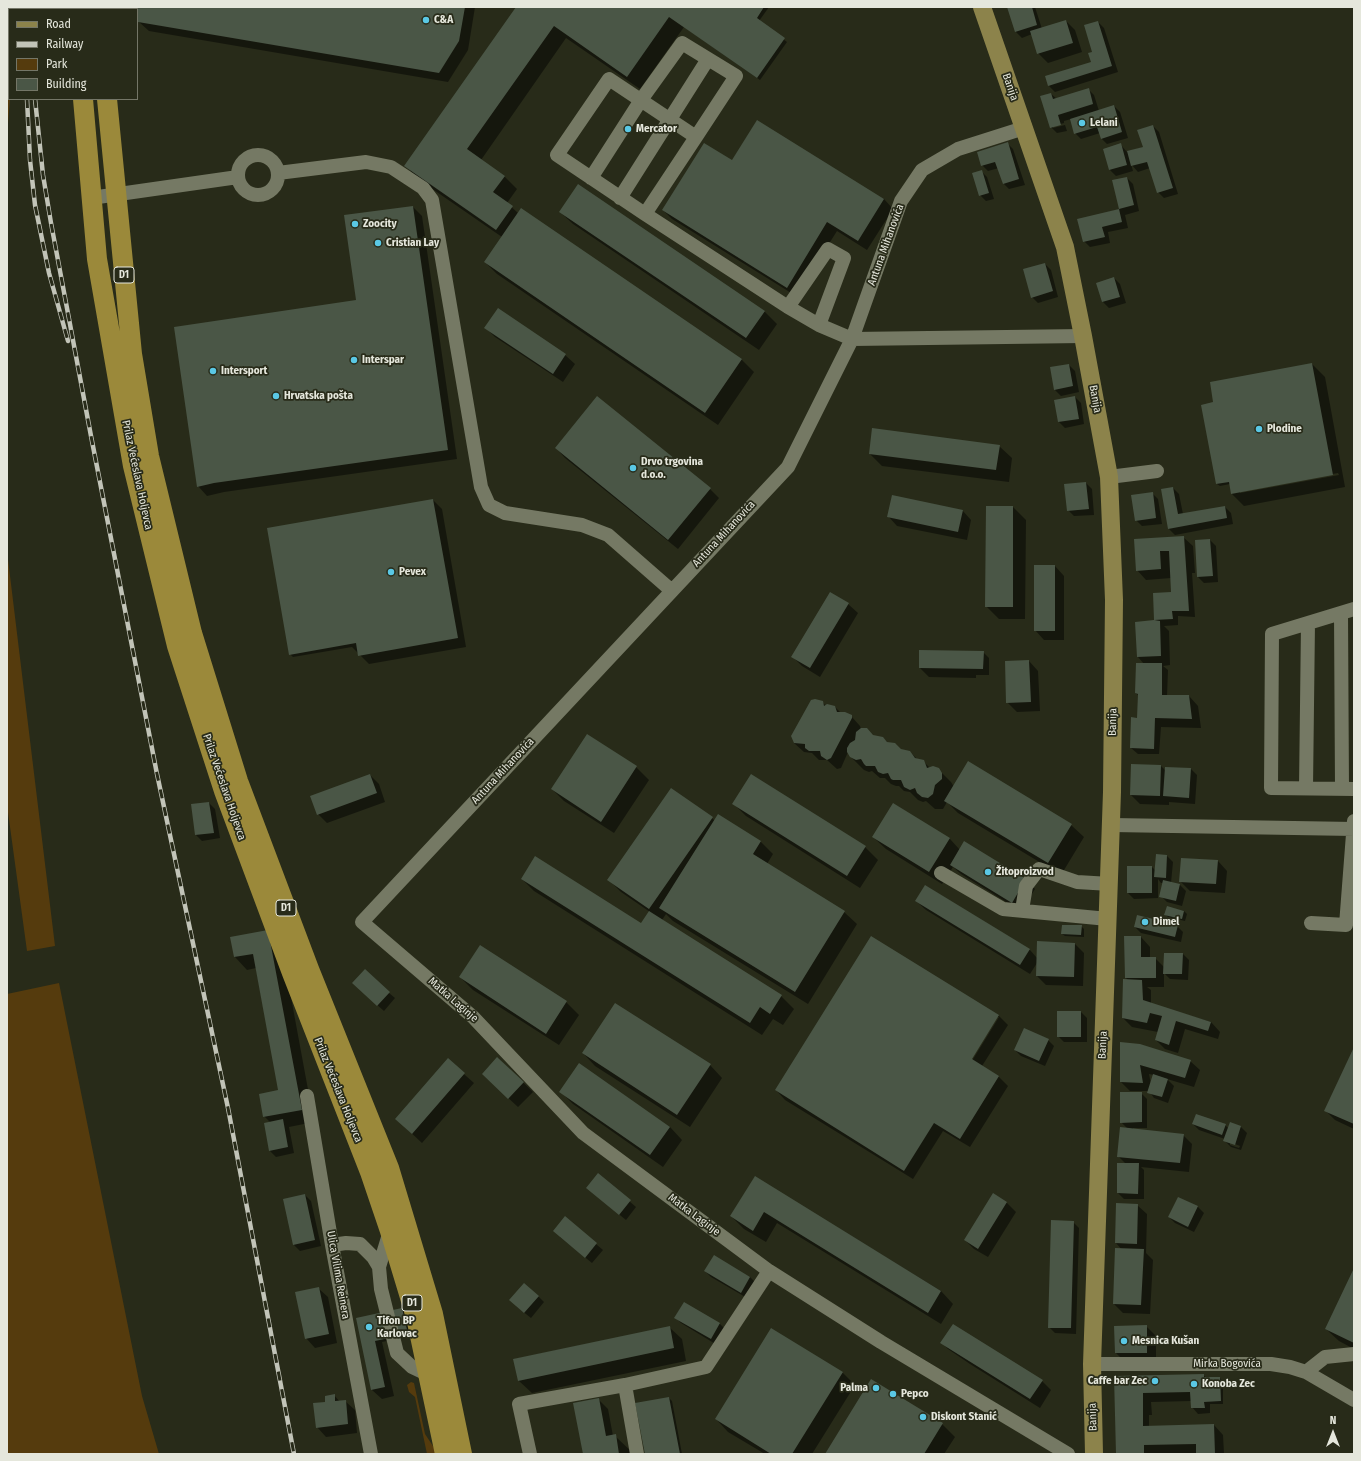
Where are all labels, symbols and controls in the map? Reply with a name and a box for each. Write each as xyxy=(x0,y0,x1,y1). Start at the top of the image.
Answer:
legend xyxy=(8,8,138,100)
place label: C&A xyxy=(434,13,453,27)
marker: C&A xyxy=(421,15,431,25)
text: Road xyxy=(46,17,71,31)
text: Railway xyxy=(46,37,83,51)
text: Park xyxy=(46,57,67,71)
street label: Banija xyxy=(999,72,1021,102)
text: Building xyxy=(46,77,86,91)
place label: Lelani xyxy=(1090,116,1117,130)
marker: Lelani xyxy=(1077,118,1087,128)
place label: Mercator xyxy=(636,122,677,136)
marker: Mercator xyxy=(623,124,633,134)
street label: Antuna Mihanovića xyxy=(865,202,907,288)
place label: Zoocity xyxy=(363,217,397,231)
marker: Zoocity xyxy=(350,219,360,229)
place label: Cristian Lay xyxy=(386,236,439,250)
marker: Cristian Lay xyxy=(373,238,383,248)
road number: D1 xyxy=(114,267,134,283)
place label: Interspar xyxy=(362,353,404,367)
marker: Interspar xyxy=(349,355,359,365)
place label: Intersport xyxy=(221,364,267,378)
marker: Intersport xyxy=(208,366,218,376)
street label: Banija xyxy=(1086,384,1104,414)
place label: Hrvatska pošta xyxy=(284,389,353,403)
marker: Hrvatska pošta xyxy=(271,391,281,401)
street label: Prilaz Većeslava Holjevca xyxy=(119,419,155,531)
place label: Plodine xyxy=(1267,422,1302,436)
marker: Plodine xyxy=(1254,424,1264,434)
place label: Drvo trgovina d.o.o. xyxy=(641,455,703,481)
marker: Drvo trgovina d.o.o. xyxy=(628,463,638,473)
street label: Antuna Mihanovića xyxy=(690,498,758,570)
place label: Pevex xyxy=(399,565,426,579)
marker: Pevex xyxy=(386,567,396,577)
street label: Banija xyxy=(1106,708,1120,736)
street label: Prilaz Većeslava Holjevca xyxy=(200,732,248,842)
street label: Antuna Mihanovića xyxy=(469,735,537,807)
place label: Žitoproizvod xyxy=(996,865,1054,879)
marker: Žitoproizvod xyxy=(983,867,993,877)
road number: D1 xyxy=(276,900,296,916)
place label: Dimel xyxy=(1153,915,1179,929)
marker: Dimel xyxy=(1140,917,1150,927)
street label: Matka Laginje xyxy=(425,975,481,1025)
street label: Banija xyxy=(1096,1031,1110,1059)
street label: Prilaz Većeslava Holjevca xyxy=(311,1036,365,1144)
street label: Matka Laginje xyxy=(665,1191,723,1239)
street label: Ulica Vilima Reinera xyxy=(324,1230,352,1320)
road number: D1 xyxy=(402,1295,422,1311)
place label: Tifon BP Karlovac xyxy=(377,1314,417,1340)
marker: Tifon BP Karlovac xyxy=(364,1322,374,1332)
place label: Mesnica Kušan xyxy=(1132,1334,1199,1348)
marker: Mesnica Kušan xyxy=(1119,1336,1129,1346)
street label: Mirka Bogovića xyxy=(1193,1357,1261,1371)
place label: Caffe bar Zec xyxy=(1088,1374,1147,1388)
marker: Caffe bar Zec xyxy=(1150,1376,1160,1386)
place label: Konoba Zec xyxy=(1202,1377,1255,1391)
marker: Konoba Zec xyxy=(1189,1379,1199,1389)
place label: Palma xyxy=(840,1381,868,1395)
marker: Palma xyxy=(871,1383,881,1393)
place label: Pepco xyxy=(901,1387,929,1401)
marker: Pepco xyxy=(888,1389,898,1399)
street label: Banija xyxy=(1086,1403,1100,1431)
place label: Diskont Stanić xyxy=(931,1410,997,1424)
marker: Diskont Stanić xyxy=(918,1412,928,1422)
north arrow xyxy=(1313,1413,1353,1453)
text: N xyxy=(1330,1414,1336,1427)

